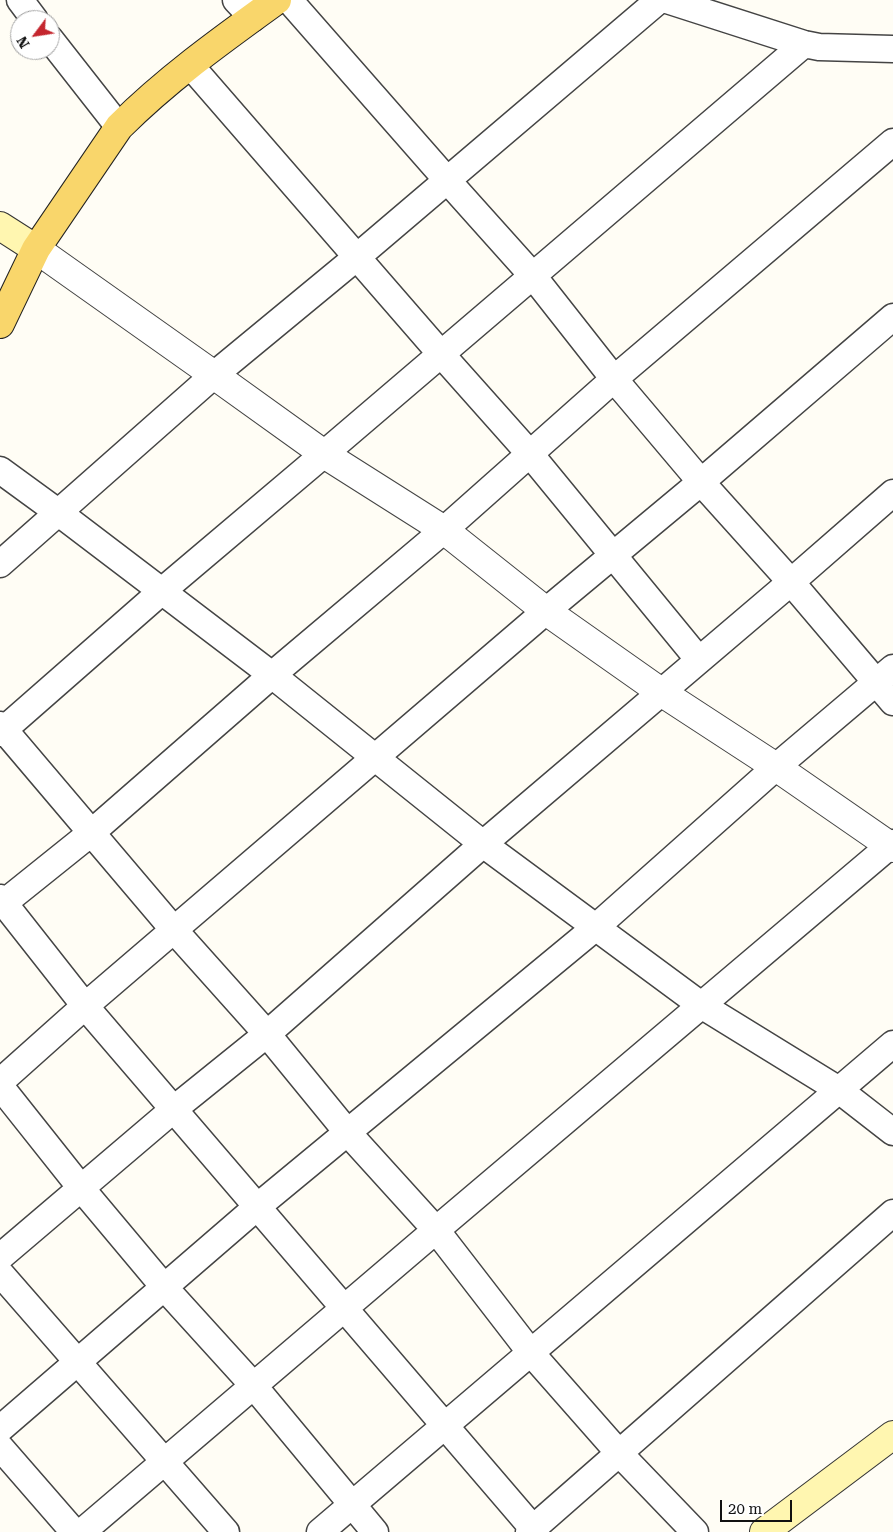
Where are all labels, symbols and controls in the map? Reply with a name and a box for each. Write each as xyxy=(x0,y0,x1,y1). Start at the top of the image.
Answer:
north arrow xyxy=(10,10,60,60)
text: N xyxy=(13,33,33,51)
scale bar xyxy=(723,1490,796,1522)
text: 20 m xyxy=(728,1500,762,1518)

